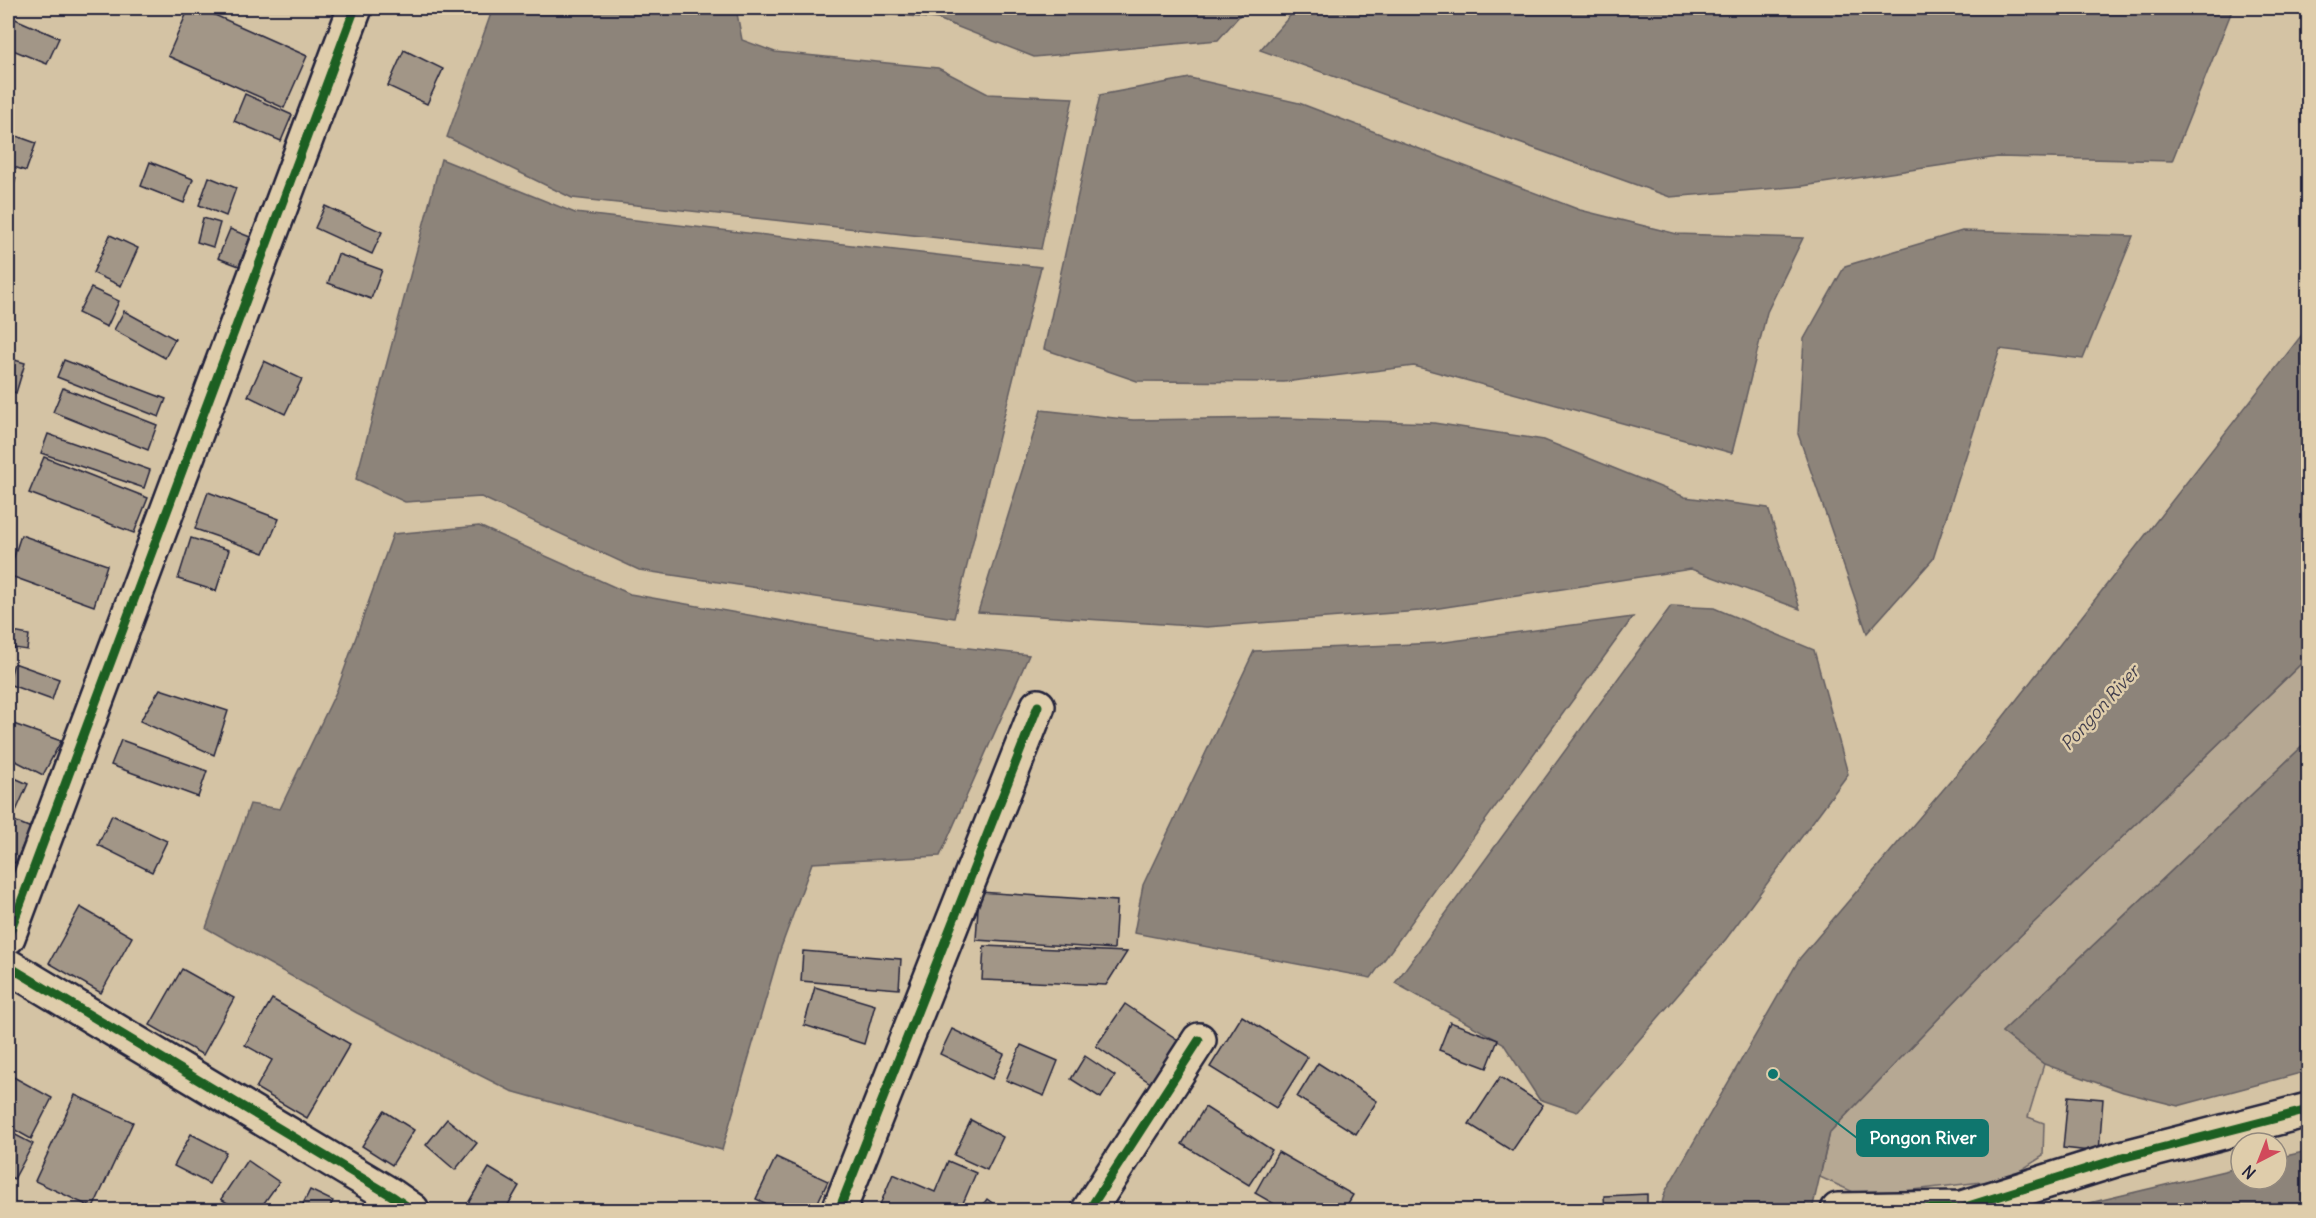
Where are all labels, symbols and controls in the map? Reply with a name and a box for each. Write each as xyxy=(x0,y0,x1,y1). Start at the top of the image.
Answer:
water label: Pongon River xyxy=(2055,658,2146,755)
callout: Pongon River xyxy=(1857,1120,1988,1156)
text: Pongon River xyxy=(1869,1126,1977,1149)
north arrow xyxy=(2229,1131,2289,1191)
text: N xyxy=(2238,1161,2260,1183)

